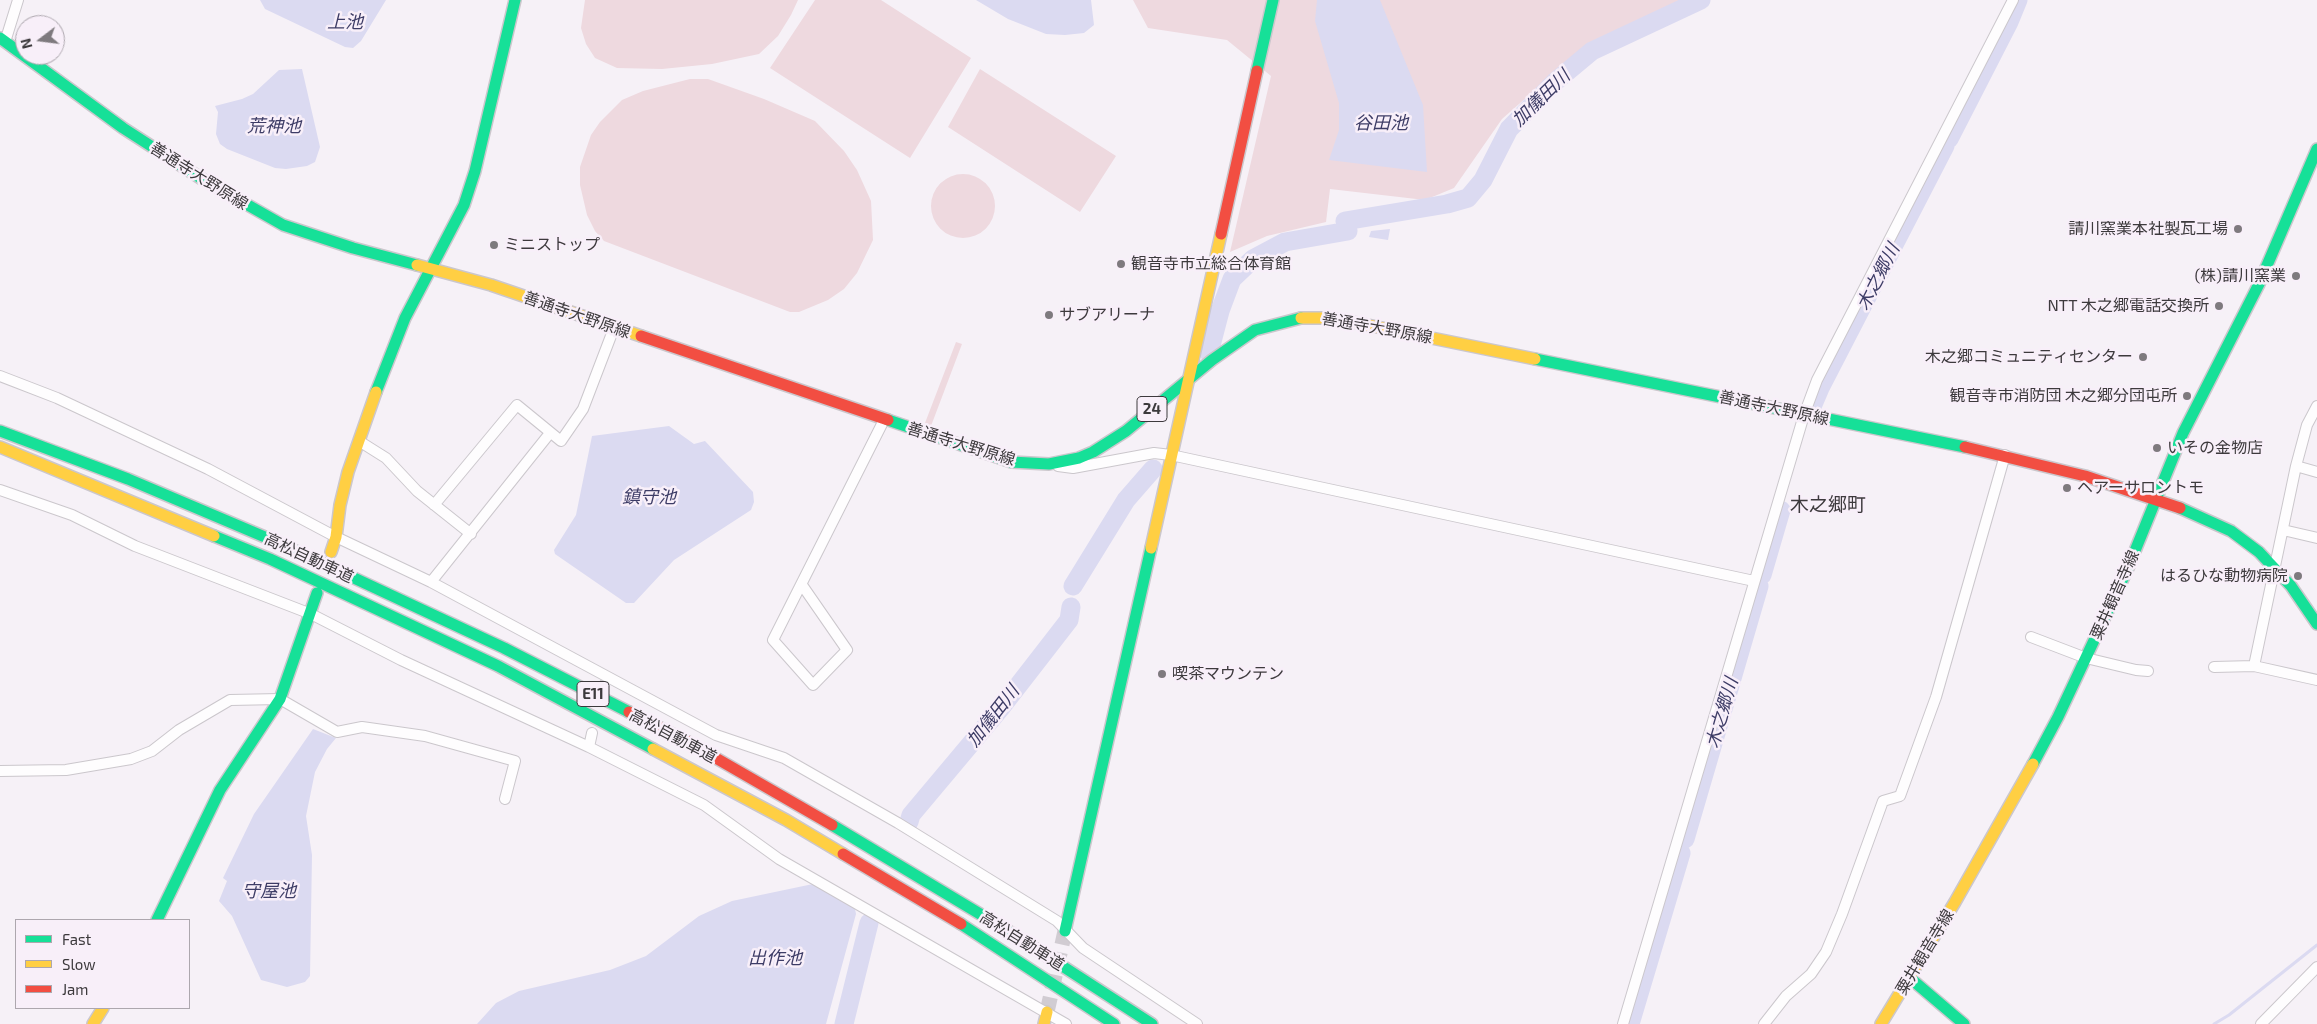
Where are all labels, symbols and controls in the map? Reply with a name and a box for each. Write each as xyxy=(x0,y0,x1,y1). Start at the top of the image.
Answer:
water label: 上池 xyxy=(327,11,363,33)
north arrow xyxy=(15,15,65,65)
text: N xyxy=(16,37,36,51)
water label: 加儀田川 xyxy=(1508,65,1574,131)
water label: 谷田池 xyxy=(1354,112,1408,134)
water label: 荒神池 xyxy=(247,115,301,137)
street label: 善通寺大野原線 xyxy=(146,138,252,214)
place label: 請川窯業本社製瓦工場 xyxy=(2068,219,2228,239)
marker: 請川窯業本社製瓦工場 xyxy=(2232,223,2244,235)
place label: ミニストップ xyxy=(504,235,600,255)
marker: ミニストップ xyxy=(488,239,500,251)
water label: 木之郷川 xyxy=(1852,240,1904,314)
place label: 観音寺市立総合体育館 xyxy=(1131,254,1291,274)
marker: 観音寺市立総合体育館 xyxy=(1115,258,1127,270)
place label: (株)請川窯業 xyxy=(2195,266,2286,286)
marker: (株)請川窯業 xyxy=(2290,270,2302,282)
street label: 善通寺大野原線 xyxy=(521,288,633,342)
place label: NTT 木之郷電話交換所 xyxy=(2048,296,2209,316)
marker: NTT 木之郷電話交換所 xyxy=(2213,300,2225,312)
place label: サブアリーナ xyxy=(1059,305,1155,325)
marker: サブアリーナ xyxy=(1043,309,1055,321)
street label: 善通寺大野原線 xyxy=(1320,309,1434,347)
place label: 木之郷コミュニティセンター xyxy=(1925,347,2133,367)
marker: 木之郷コミュニティセンター xyxy=(2137,351,2149,363)
place label: 観音寺市消防団 木之郷分団屯所 xyxy=(1949,386,2177,406)
street label: 善通寺大野原線 xyxy=(1717,387,1831,429)
marker: 観音寺市消防団 木之郷分団屯所 xyxy=(2181,390,2193,402)
road number: 24 xyxy=(1137,396,1167,422)
street label: 善通寺大野原線 xyxy=(905,418,1017,470)
place label: いその金物店 xyxy=(2167,438,2263,458)
marker: いその金物店 xyxy=(2151,442,2163,454)
place label: ヘアーサロントモ xyxy=(2077,478,2204,498)
marker: ヘアーサロントモ xyxy=(2061,482,2073,494)
water label: 鎮守池 xyxy=(622,486,676,508)
district label: 木之郷町 xyxy=(1790,494,1866,516)
street label: 高松自動車道 xyxy=(261,529,357,587)
street label: 粟井観音寺線 xyxy=(2087,547,2143,643)
place label: はるひな動物病院 xyxy=(2160,566,2288,586)
marker: はるひな動物病院 xyxy=(2292,570,2304,582)
place label: 喫茶マウンテン xyxy=(1172,664,1284,684)
marker: 喫茶マウンテン xyxy=(1156,668,1168,680)
water label: 木之郷川 xyxy=(1702,675,1742,751)
water label: 加儀田川 xyxy=(962,681,1024,751)
road number: E11 xyxy=(577,682,609,706)
street label: 高松自動車道 xyxy=(626,705,720,767)
water label: 守屋池 xyxy=(242,880,296,902)
street label: 粟井観音寺線 xyxy=(1892,906,1958,998)
street label: 高松自動車道 xyxy=(976,907,1068,975)
legend xyxy=(15,919,190,1009)
text: Fast xyxy=(62,930,91,948)
water label: 出作池 xyxy=(748,947,802,969)
text: Slow xyxy=(62,955,96,973)
text: Jam xyxy=(62,980,88,998)

